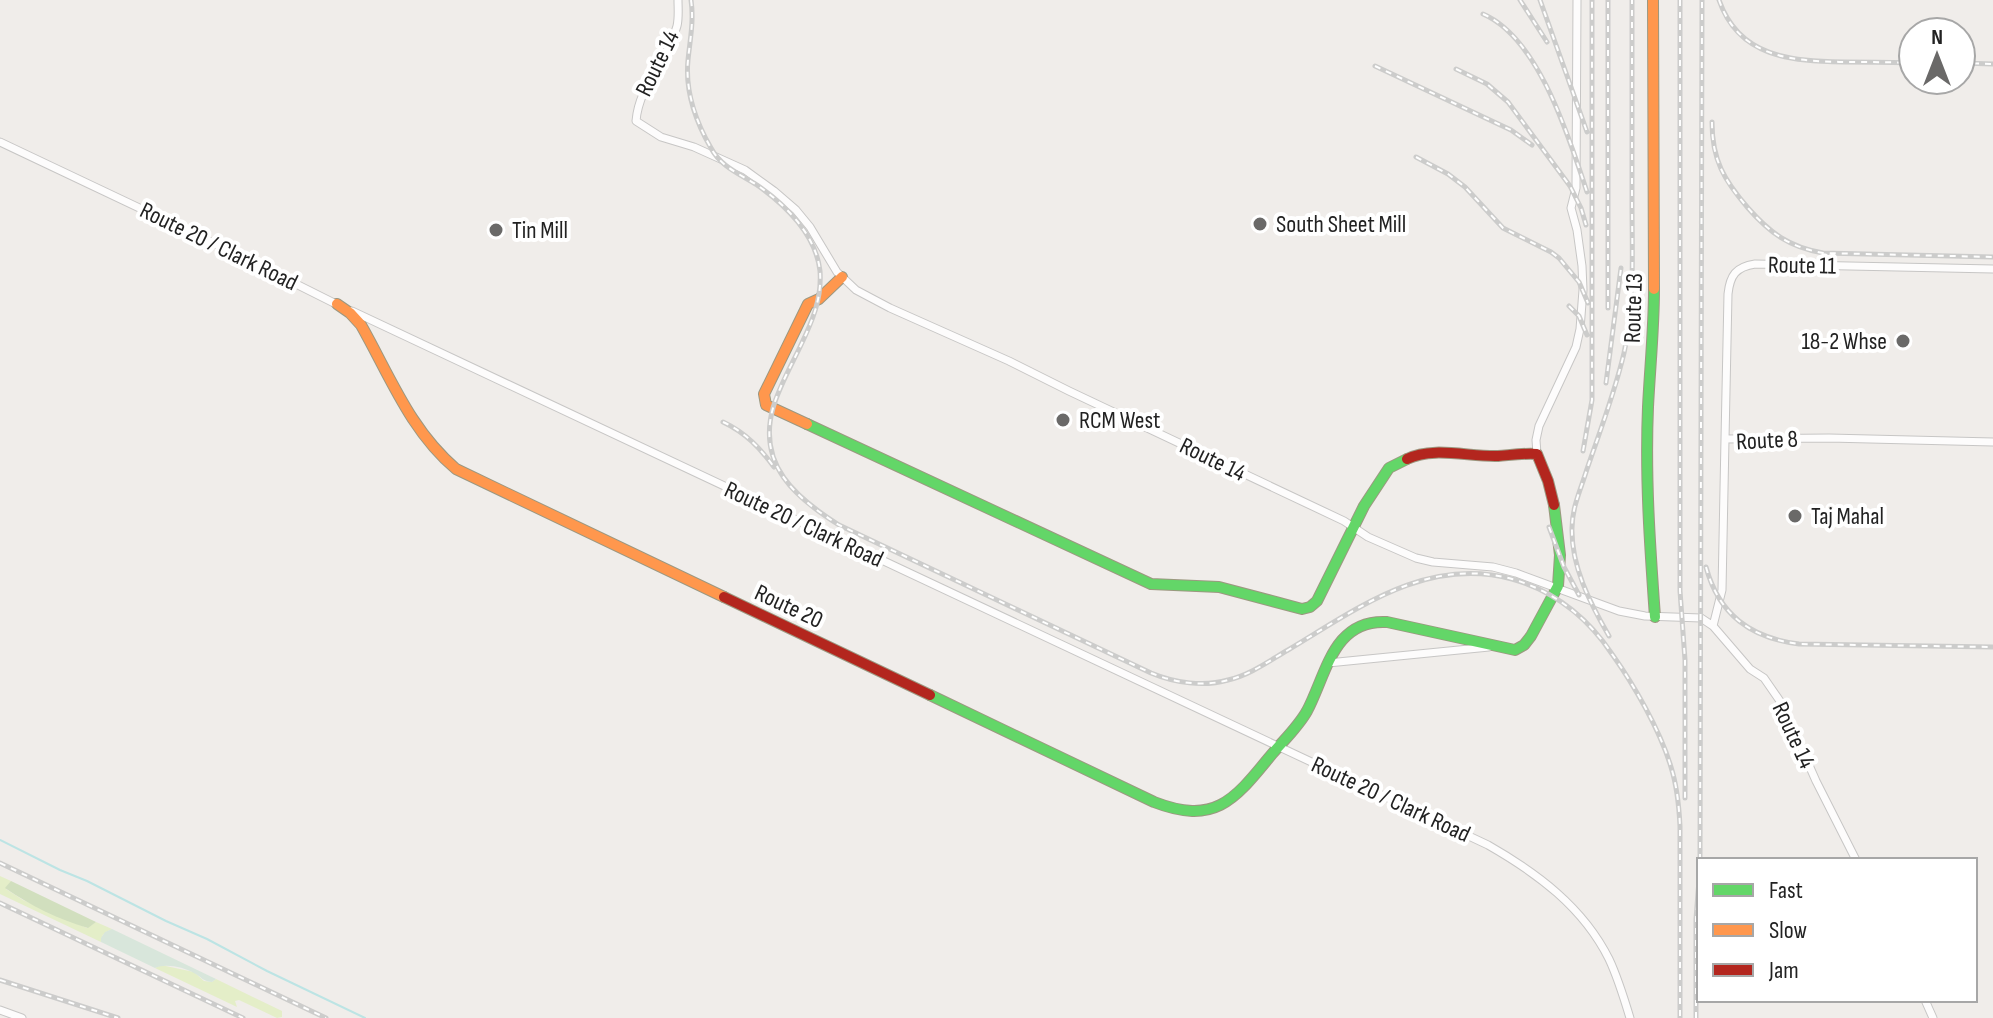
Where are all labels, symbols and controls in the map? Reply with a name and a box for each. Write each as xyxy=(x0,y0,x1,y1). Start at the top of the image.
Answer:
north arrow xyxy=(1897,16,1977,96)
text: N xyxy=(1931,24,1943,51)
street label: Route 14 xyxy=(629,25,686,101)
street label: Route 20 / Clark Road xyxy=(135,196,302,297)
place label: South Sheet Mill xyxy=(1276,210,1406,239)
marker: South Sheet Mill xyxy=(1251,215,1269,233)
place label: Tin Mill xyxy=(512,216,568,245)
marker: Tin Mill xyxy=(487,221,505,239)
street label: Route 11 xyxy=(1768,250,1837,281)
street label: Route 13 xyxy=(1618,273,1649,343)
place label: 18-2 Whse xyxy=(1801,327,1887,356)
marker: 18-2 Whse xyxy=(1894,332,1912,350)
place label: RCM West xyxy=(1079,406,1160,435)
marker: RCM West xyxy=(1054,411,1072,429)
street label: Route 8 xyxy=(1735,424,1799,457)
street label: Route 14 xyxy=(1175,431,1251,488)
street label: Route 20 / Clark Road xyxy=(720,475,888,574)
place label: Taj Mahal xyxy=(1811,502,1884,531)
marker: Taj Mahal xyxy=(1786,507,1804,525)
street label: Route 20 xyxy=(750,578,828,635)
street label: Route 14 xyxy=(1766,697,1821,773)
street label: Route 20 / Clark Road xyxy=(1307,750,1475,849)
legend xyxy=(1697,858,1977,1002)
text: Fast xyxy=(1769,876,1803,905)
text: Slow xyxy=(1769,916,1807,945)
text: Jam xyxy=(1768,956,1799,985)

